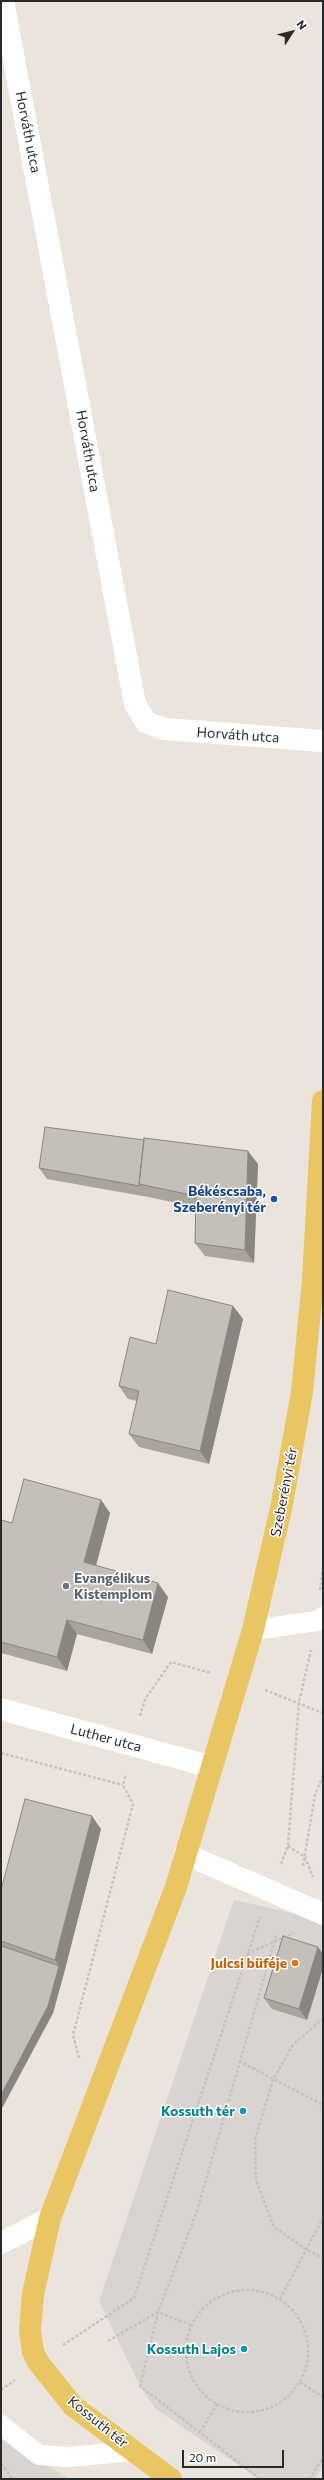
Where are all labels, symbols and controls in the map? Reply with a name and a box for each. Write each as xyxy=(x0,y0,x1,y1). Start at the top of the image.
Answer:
north arrow xyxy=(272,12,312,52)
text: N xyxy=(294,17,310,32)
street label: Horváth utca xyxy=(12,90,44,174)
street label: Horváth utca xyxy=(73,409,103,493)
street label: Horváth utca xyxy=(196,724,280,746)
place label: Békéscsaba, Szeberényi tér xyxy=(173,1183,266,1216)
marker: Békéscsaba, Szeberényi tér xyxy=(269,1194,279,1204)
street label: Szeberényi tér xyxy=(267,1446,301,1538)
place label: Evangélikus Kistemplom xyxy=(74,1570,152,1602)
marker: Evangélikus Kistemplom xyxy=(61,1581,71,1591)
street label: Luther utca xyxy=(69,1720,143,1756)
place label: Julcsi büféje xyxy=(210,1955,287,1971)
marker: Julcsi büféje xyxy=(290,1958,300,1968)
place label: Kossuth tér xyxy=(161,2103,235,2119)
marker: Kossuth tér xyxy=(238,2106,248,2116)
place label: Kossuth Lajos xyxy=(147,2341,236,2357)
marker: Kossuth Lajos xyxy=(239,2344,249,2354)
street label: Kossuth tér xyxy=(64,2393,132,2451)
scale bar xyxy=(184,2442,286,2468)
text: 20 m xyxy=(189,2450,216,2464)

